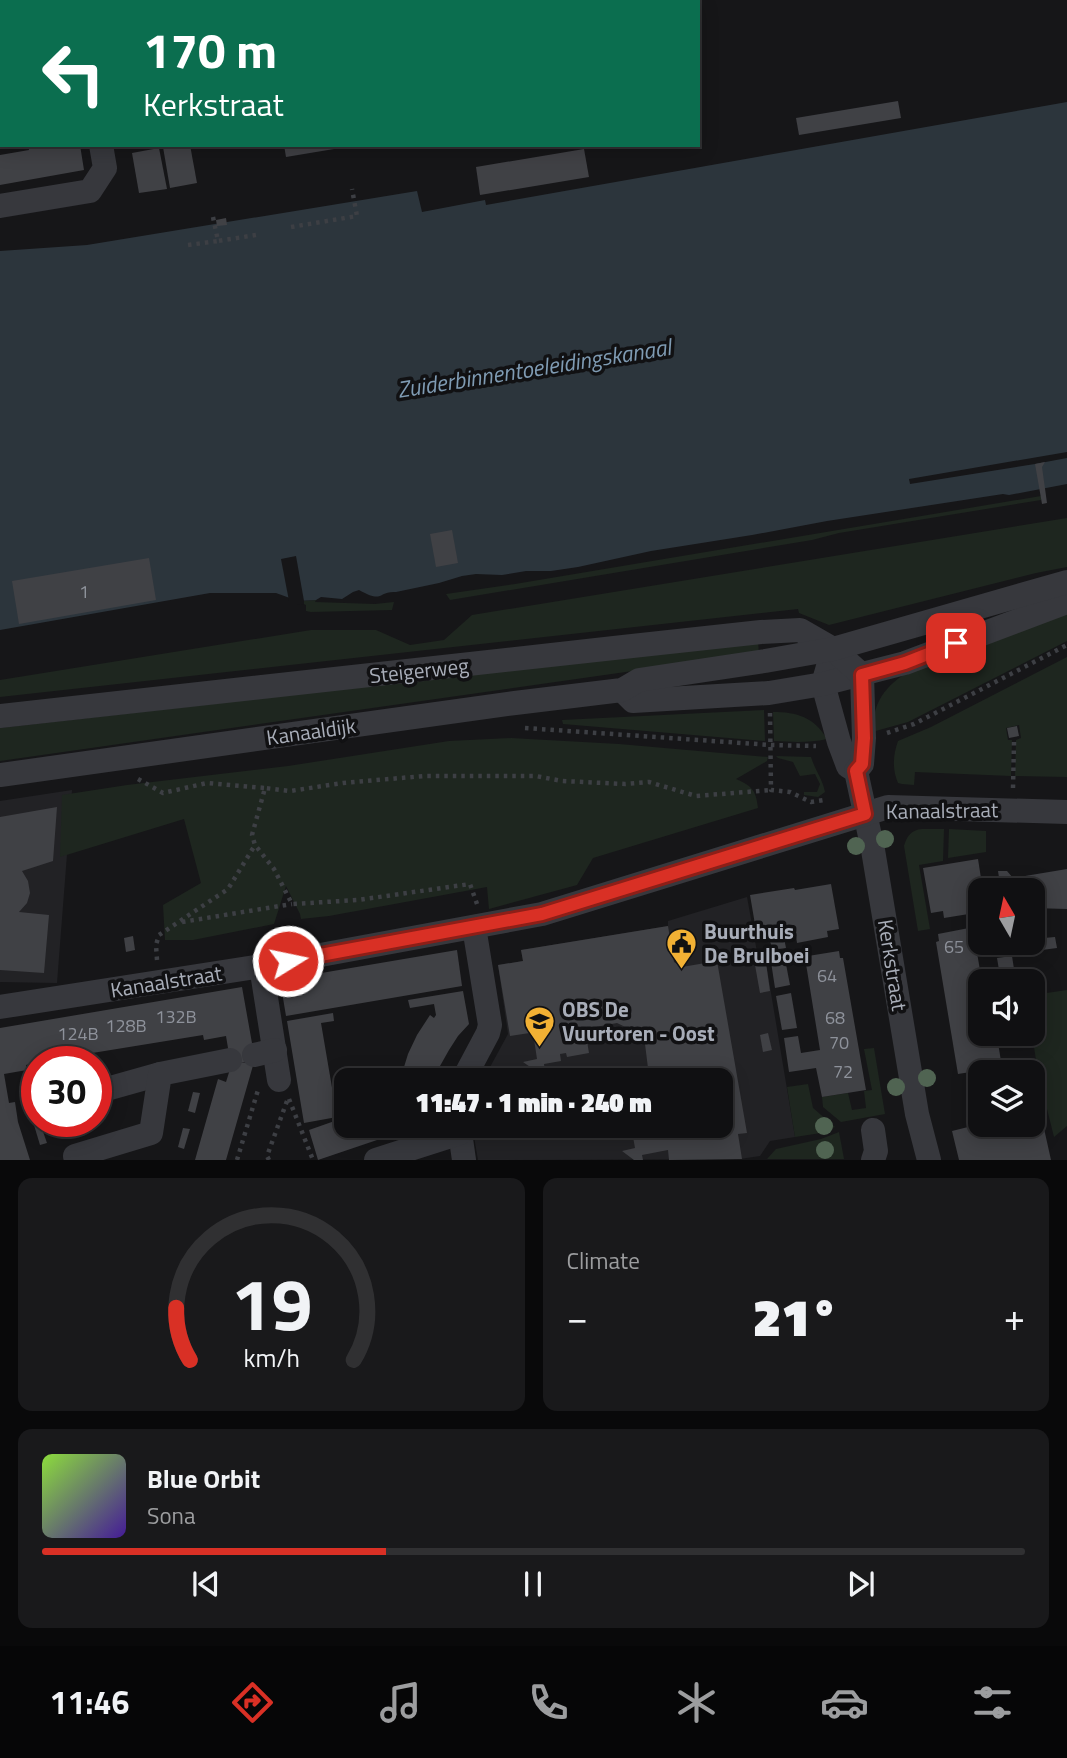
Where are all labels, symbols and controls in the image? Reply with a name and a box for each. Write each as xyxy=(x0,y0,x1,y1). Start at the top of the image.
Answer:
text: 170 m xyxy=(143,12,277,87)
icon: left xyxy=(28,28,119,119)
text: Kerkstraat xyxy=(143,80,284,128)
water label: Zuiderbinnentoeleidingskanaal xyxy=(395,329,676,407)
house number: 1 xyxy=(79,578,89,605)
pin xyxy=(926,613,986,673)
icon: arrive xyxy=(937,624,975,662)
street label: Steigerweg xyxy=(368,649,470,691)
street label: Kanaaldijk xyxy=(264,709,358,753)
street label: Kanaalstraat xyxy=(885,793,999,827)
north arrow xyxy=(968,878,1045,956)
map controls xyxy=(968,878,1045,1137)
place label: Buurthuis De Brulboei xyxy=(704,915,809,971)
street label: Kerkstraat xyxy=(870,917,916,1014)
position arrow xyxy=(251,924,325,998)
public building icon: Buurthuis De Brulboei xyxy=(664,926,698,970)
house number: 65 xyxy=(944,933,964,960)
street label: Kanaalstraat xyxy=(108,956,225,1006)
house number: 64 xyxy=(817,962,837,989)
button: sound xyxy=(968,969,1045,1046)
place label: OBS De Vuurtoren - Oost xyxy=(562,993,715,1049)
house number: 132B xyxy=(155,1003,197,1030)
school or university icon: OBS De Vuurtoren - Oost xyxy=(522,1004,556,1048)
house number: 68 xyxy=(825,1004,845,1031)
house number: 128B xyxy=(105,1012,147,1039)
house number: 124B xyxy=(57,1020,99,1047)
house number: 70 xyxy=(829,1029,849,1056)
speed limit sign: 30 xyxy=(21,1046,112,1137)
house number: 72 xyxy=(833,1058,853,1085)
button: layers xyxy=(968,1060,1045,1137)
text: 11:47 · 1 min · 240 m xyxy=(415,1083,652,1122)
text: Climate xyxy=(567,1243,640,1278)
text: 19 xyxy=(230,1249,312,1359)
text: 21° xyxy=(753,1277,839,1356)
text: − xyxy=(567,1288,588,1346)
text: + xyxy=(1004,1288,1025,1346)
text: km/h xyxy=(243,1339,300,1377)
text: Blue Orbit xyxy=(147,1459,260,1498)
text: Sona xyxy=(147,1498,195,1533)
icon: previous xyxy=(187,1565,225,1603)
icon: pause xyxy=(514,1565,552,1603)
icon: next xyxy=(842,1565,880,1603)
text: 11:46 xyxy=(50,1678,129,1726)
icon: directions xyxy=(228,1678,277,1727)
icon: music xyxy=(376,1678,425,1727)
icon: phone xyxy=(524,1678,573,1727)
icon: climate xyxy=(672,1678,721,1727)
icon: car xyxy=(820,1678,869,1727)
icon: filters xyxy=(968,1678,1017,1727)

